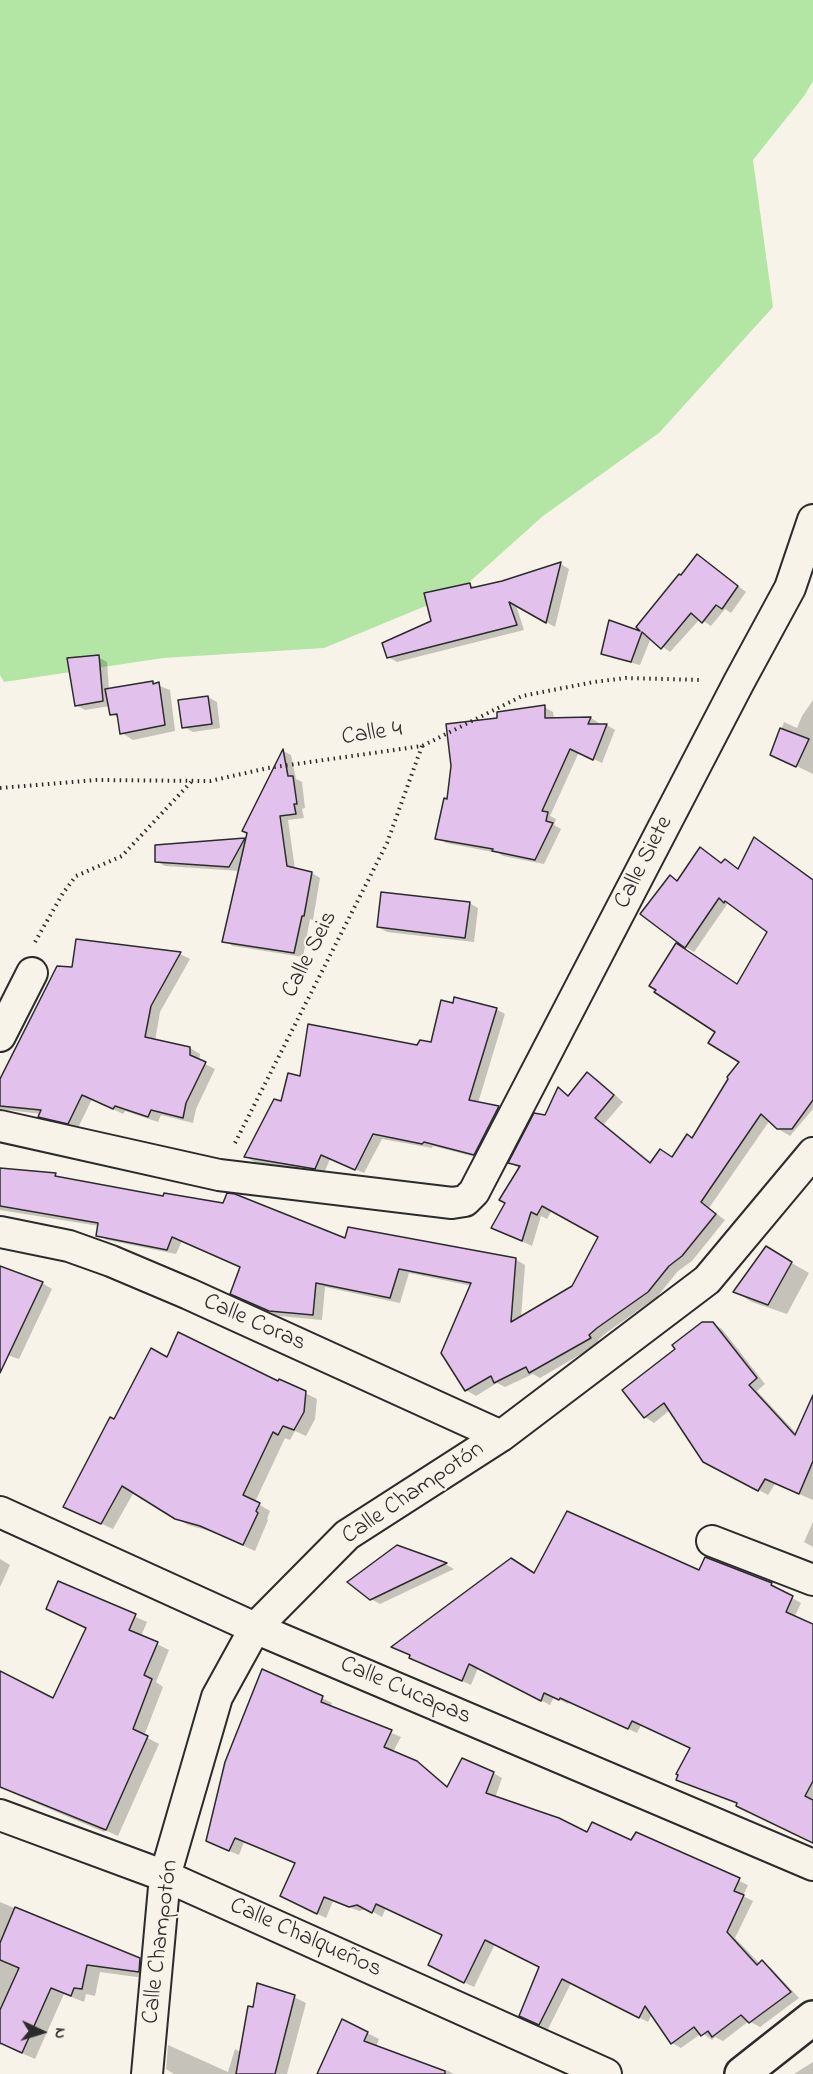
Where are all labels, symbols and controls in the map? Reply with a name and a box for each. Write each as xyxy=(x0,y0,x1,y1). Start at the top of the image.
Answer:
street label: Calle 4 xyxy=(340,717,404,753)
street label: Calle Siete xyxy=(609,812,681,914)
street label: Calle Seis xyxy=(277,907,345,1003)
street label: Calle Coras xyxy=(198,1289,310,1359)
street label: Calle Champotón xyxy=(338,1436,490,1552)
street label: Calle Cucapas xyxy=(335,1651,475,1733)
street label: Calle Champotón xyxy=(138,1858,186,2026)
street label: Calle Chalqueños xyxy=(224,1893,386,1985)
north arrow xyxy=(12,2002,72,2062)
text: N xyxy=(48,2027,72,2039)

